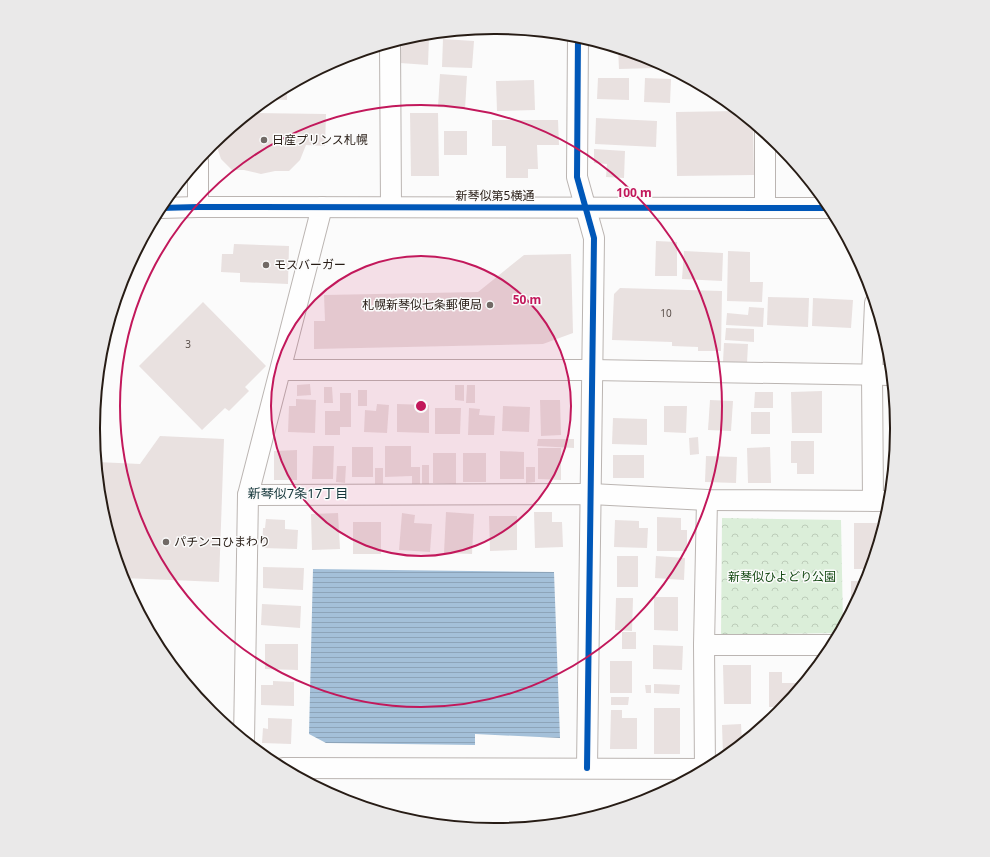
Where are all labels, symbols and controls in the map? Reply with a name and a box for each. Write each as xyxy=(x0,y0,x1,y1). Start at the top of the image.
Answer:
place label: 日産プリンス札幌 xyxy=(272,131,368,148)
marker: 日産プリンス札幌 xyxy=(259,135,269,145)
text: 100 m xyxy=(616,184,652,201)
street label: 新琴似第5横通 xyxy=(456,187,534,204)
place label: モスバーガー xyxy=(274,256,346,273)
marker: モスバーガー xyxy=(261,260,271,270)
text: 50 m xyxy=(513,291,541,308)
place label: 札幌新琴似七条郵便局 xyxy=(362,296,482,313)
marker: 札幌新琴似七条郵便局 xyxy=(485,300,495,310)
house number: 10 xyxy=(660,306,672,320)
house number: 3 xyxy=(185,337,191,351)
centre of rings xyxy=(414,399,428,413)
district label: 新琴似7条17丁目 xyxy=(248,484,348,502)
place label: パチンコひまわり xyxy=(174,533,270,550)
marker: パチンコひまわり xyxy=(161,537,171,547)
park label: 新琴似ひよどり公園 xyxy=(728,568,836,585)

